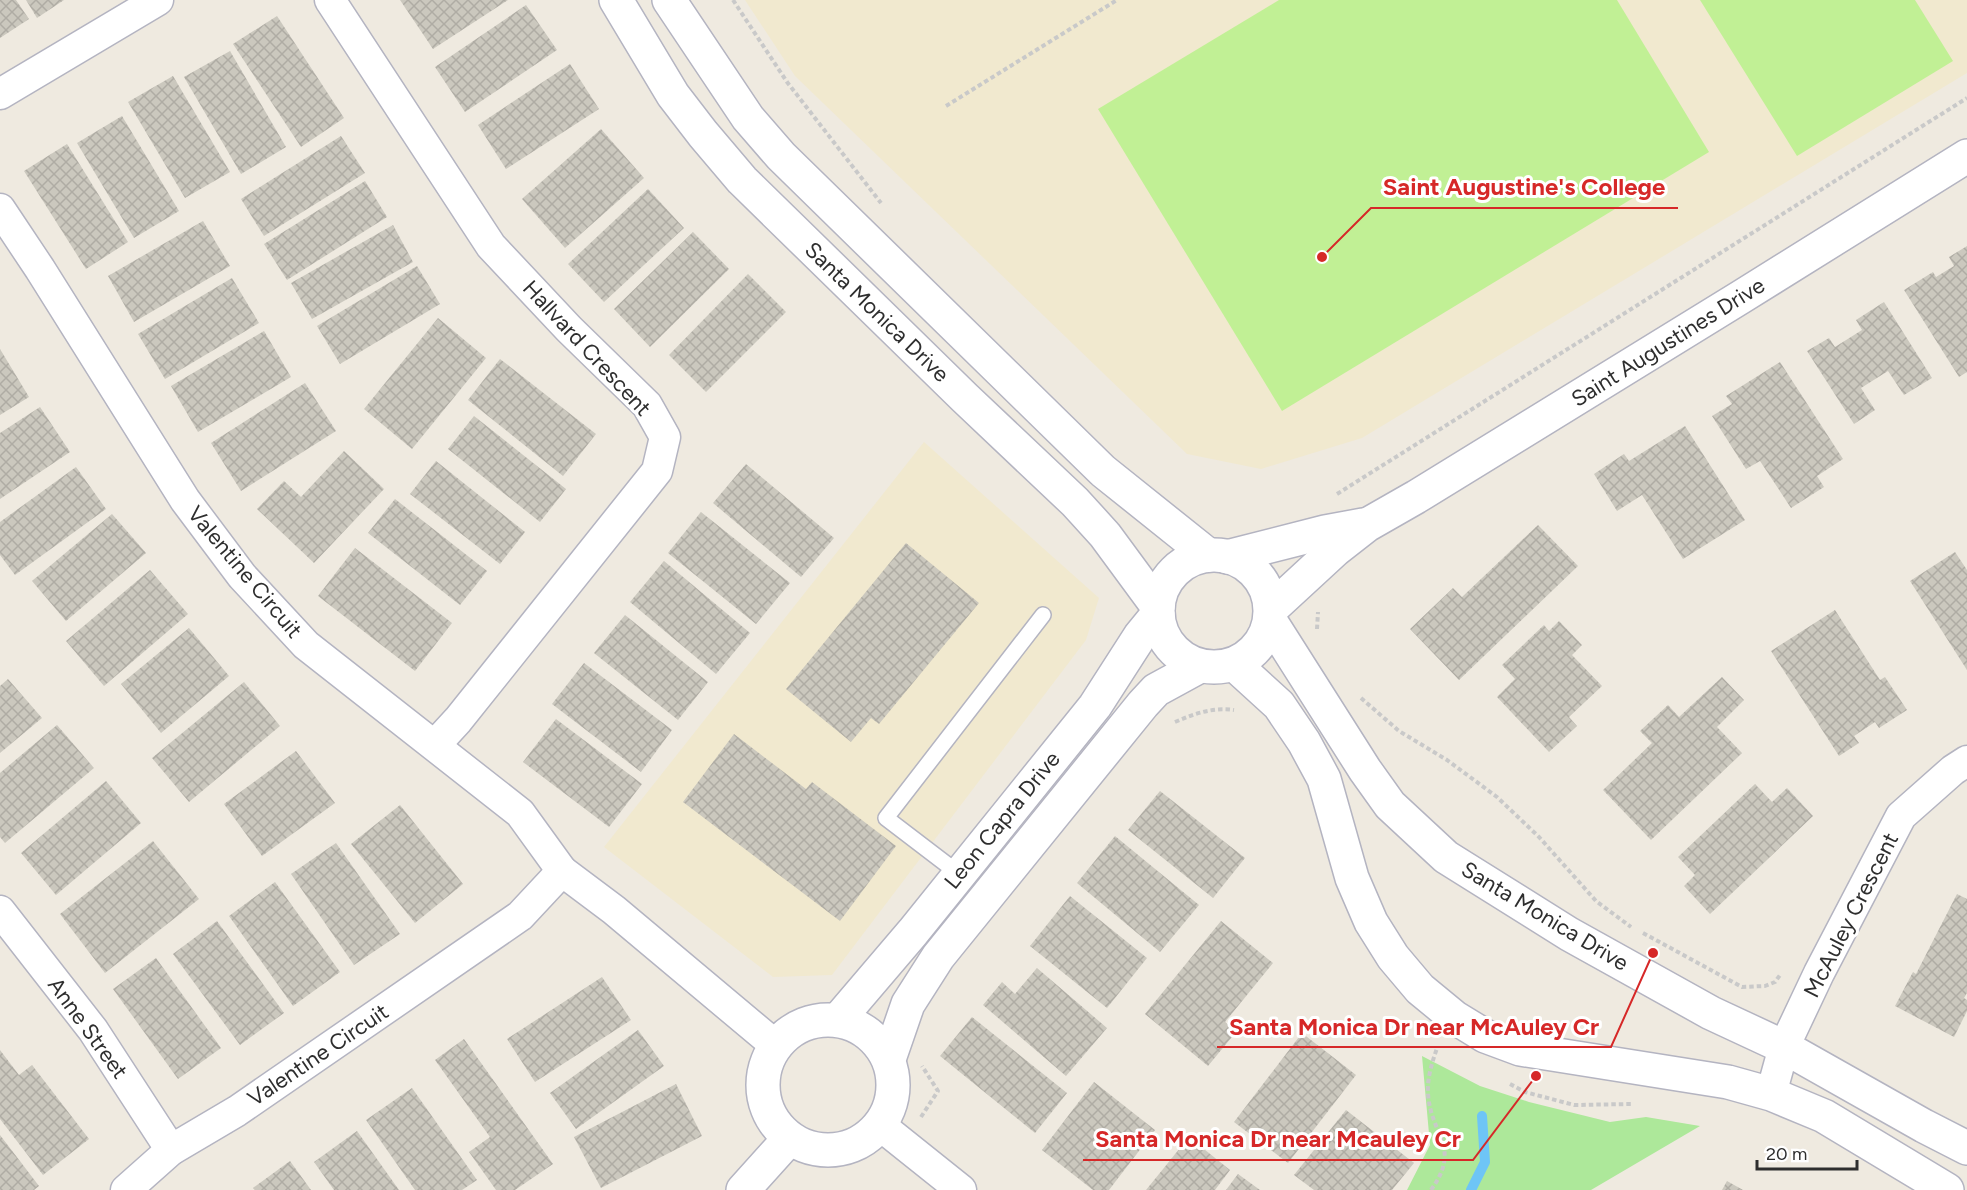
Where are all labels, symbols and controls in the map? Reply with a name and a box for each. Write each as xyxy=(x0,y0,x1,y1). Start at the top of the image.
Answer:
callout: Saint Augustine's College xyxy=(1371,166,1678,208)
text: Saint Augustine's College xyxy=(1383,172,1665,201)
street label: Santa Monica Drive xyxy=(799,236,955,388)
street label: Saint Augustines Drive xyxy=(1566,272,1770,412)
street label: Hallvard Crescent xyxy=(517,275,657,421)
street label: Valentine Circuit xyxy=(182,501,308,643)
street label: Leon Capra Drive xyxy=(938,746,1066,894)
street label: McAuley Crescent xyxy=(1798,828,1904,1002)
street label: Santa Monica Drive xyxy=(1457,855,1633,977)
street label: Anne Street xyxy=(42,972,134,1084)
street label: Valentine Circuit xyxy=(243,998,393,1112)
callout: Santa Monica Dr near McAuley Cr xyxy=(1217,1005,1611,1047)
text: Santa Monica Dr near McAuley Cr xyxy=(1229,1012,1599,1041)
callout: Santa Monica Dr near Mcauley Cr xyxy=(1083,1118,1473,1160)
text: Santa Monica Dr near Mcauley Cr xyxy=(1095,1124,1461,1153)
scale bar xyxy=(1757,1133,1858,1171)
text: 20 m xyxy=(1766,1143,1807,1165)

